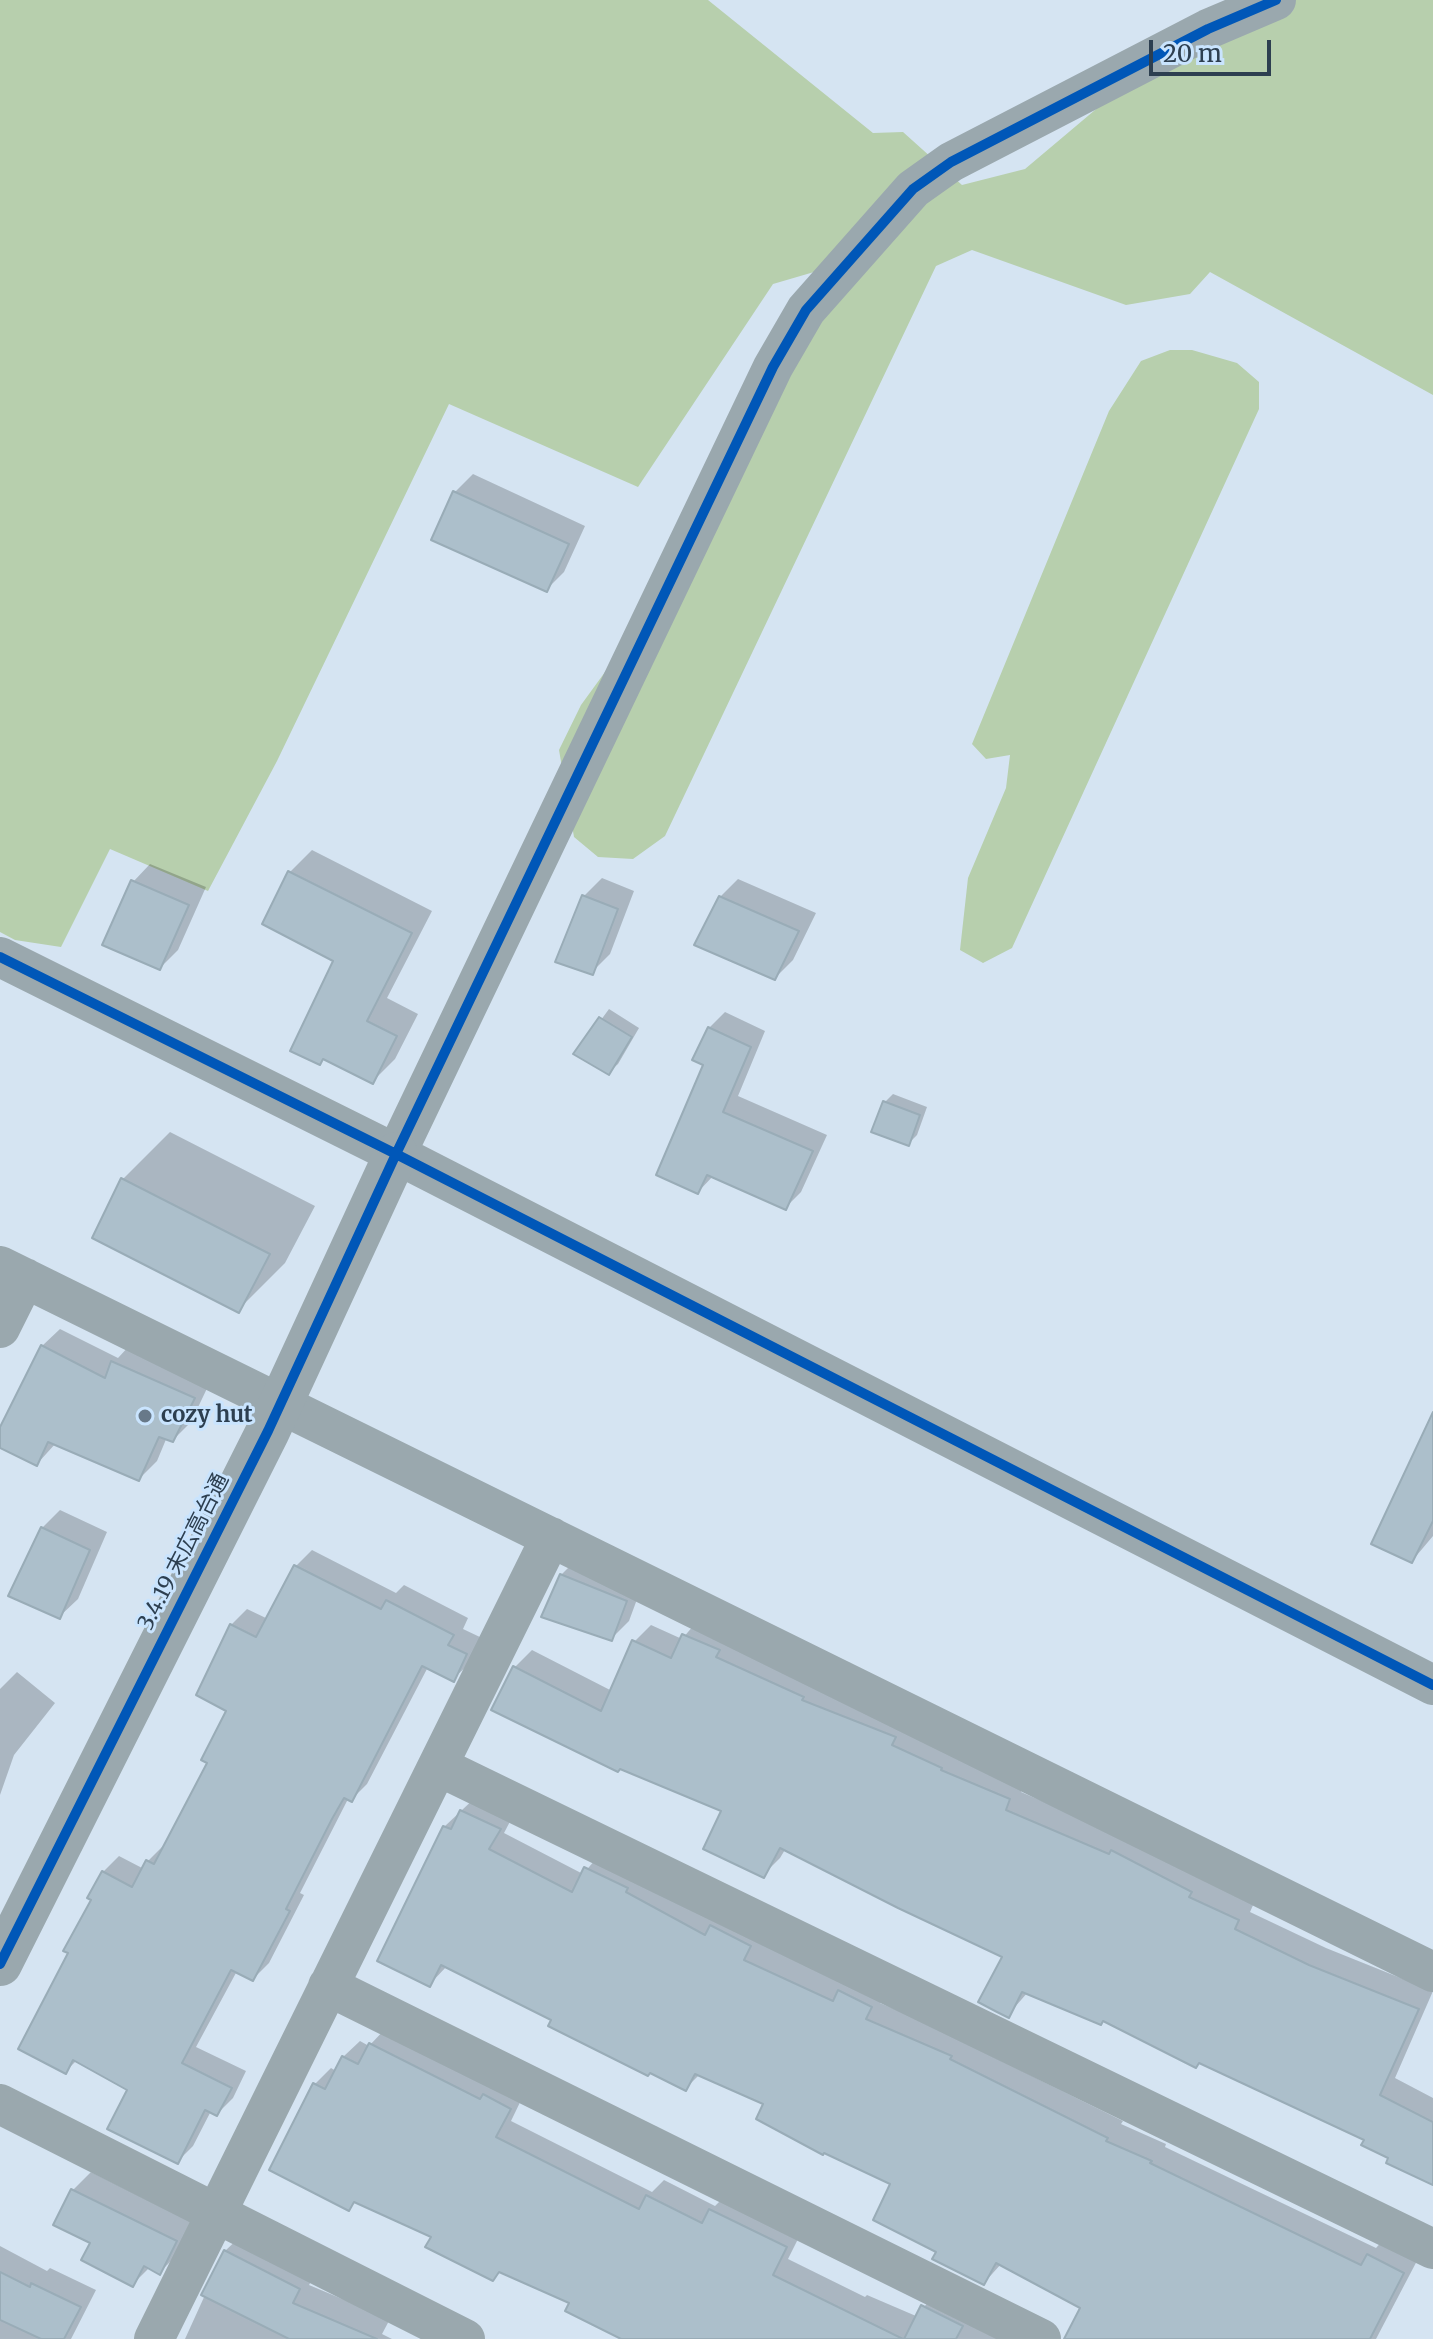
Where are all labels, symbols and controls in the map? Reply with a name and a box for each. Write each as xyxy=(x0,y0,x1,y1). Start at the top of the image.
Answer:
scale bar xyxy=(1153,24,1275,74)
text: 20 m xyxy=(1163,38,1222,69)
place label: cozy hut xyxy=(161,1403,253,1429)
marker: cozy hut xyxy=(136,1407,154,1425)
street label: 3.4.19 末広高台通 xyxy=(133,1469,235,1635)

